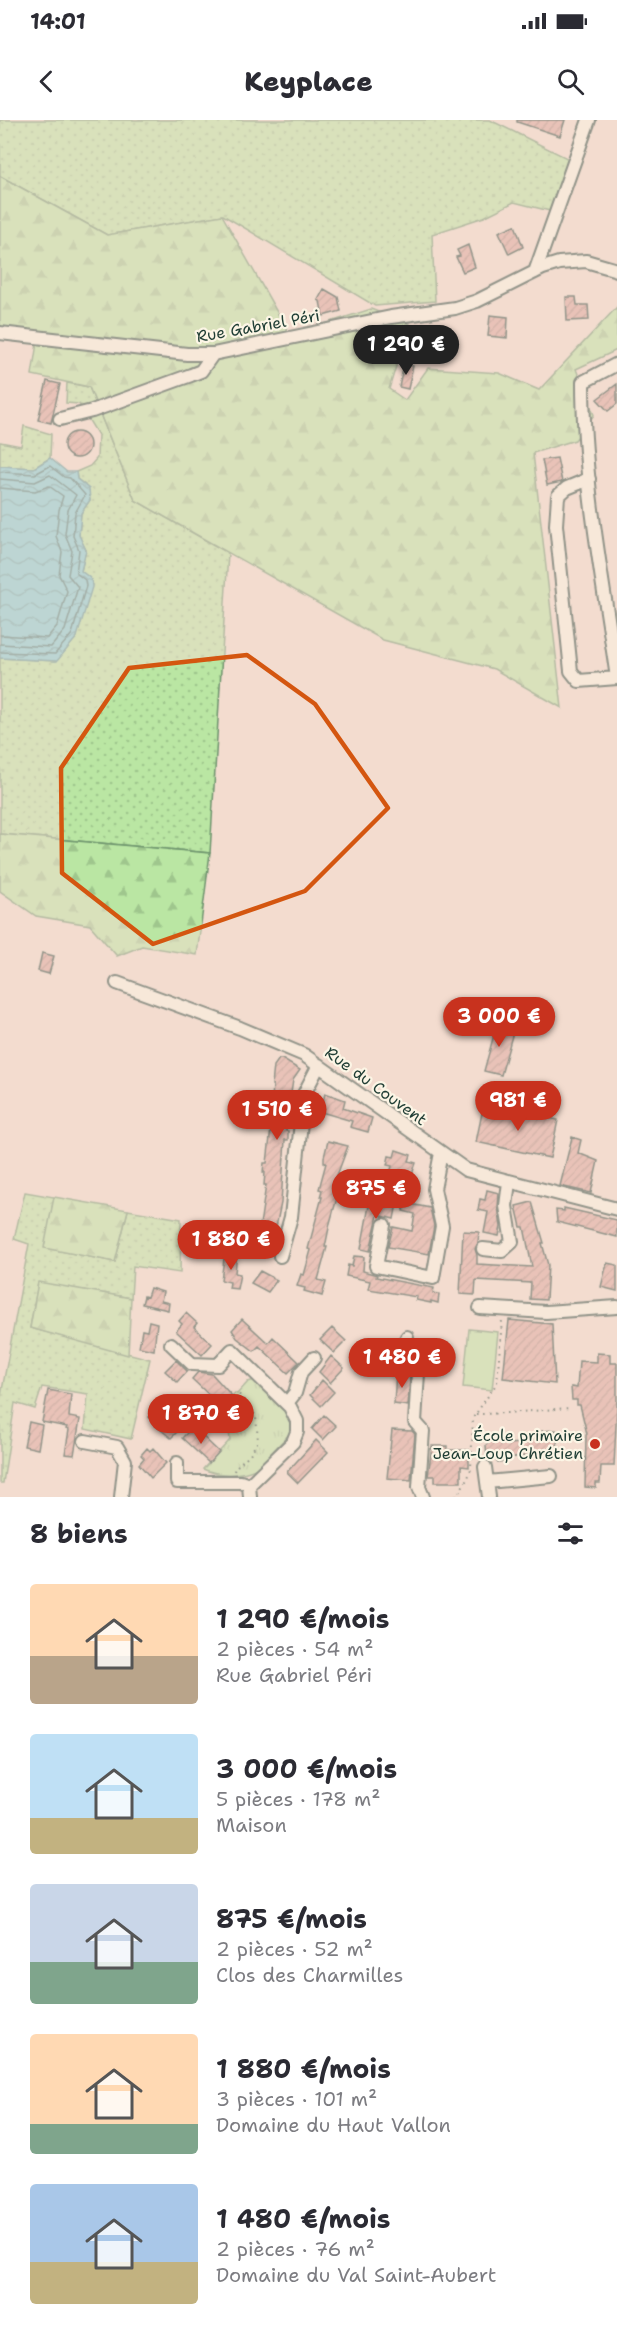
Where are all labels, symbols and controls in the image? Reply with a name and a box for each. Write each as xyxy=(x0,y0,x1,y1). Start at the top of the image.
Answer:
text: 14:01 xyxy=(30,7,86,36)
text: Keyplace xyxy=(244,63,373,100)
icon: back xyxy=(30,65,63,98)
icon: search xyxy=(554,65,587,98)
street label: Rue Gabriel Péri xyxy=(195,305,321,347)
pin: 1 290 € xyxy=(351,325,461,376)
text: 1 290 € xyxy=(367,331,445,357)
pin: 3 000 € xyxy=(444,997,554,1048)
text: 3 000 € xyxy=(457,1003,541,1029)
street label: Rue du Couvent xyxy=(321,1042,431,1130)
pin: 981 € xyxy=(476,1081,560,1132)
text: 981 € xyxy=(489,1087,547,1113)
pin: 1 510 € xyxy=(222,1090,332,1141)
text: 1 510 € xyxy=(241,1096,313,1122)
pin: 875 € xyxy=(334,1169,418,1220)
text: 875 € xyxy=(346,1175,406,1201)
pin: 1 880 € xyxy=(176,1220,286,1271)
text: 1 880 € xyxy=(192,1226,270,1252)
pin: 1 480 € xyxy=(347,1338,457,1389)
text: 1 480 € xyxy=(363,1344,441,1370)
pin: 1 870 € xyxy=(146,1394,256,1445)
text: 1 870 € xyxy=(162,1400,240,1426)
place label: École primaire Jean-Loup Chrétien xyxy=(432,1425,583,1464)
marker: École primaire Jean-Loup Chrétien xyxy=(588,1437,602,1451)
text: 8 biens xyxy=(30,1516,128,1551)
icon: filters xyxy=(554,1517,587,1550)
text: 1 290 €/mois xyxy=(216,1601,390,1636)
icon: home xyxy=(78,1608,150,1680)
text: 2 pièces · 54 m² xyxy=(216,1636,373,1662)
text: Rue Gabriel Péri xyxy=(216,1662,372,1688)
text: 3 000 €/mois xyxy=(216,1751,397,1786)
icon: home xyxy=(78,1758,150,1830)
text: 5 pièces · 178 m² xyxy=(216,1786,380,1812)
text: Maison xyxy=(216,1812,287,1838)
text: 875 €/mois xyxy=(216,1901,367,1936)
icon: home xyxy=(78,1908,150,1980)
text: 2 pièces · 52 m² xyxy=(216,1936,373,1962)
text: Clos des Charmilles xyxy=(216,1962,403,1988)
text: 1 880 €/mois xyxy=(216,2051,391,2086)
icon: home xyxy=(78,2058,150,2130)
text: 3 pièces · 101 m² xyxy=(216,2086,377,2112)
text: Domaine du Haut Vallon xyxy=(216,2112,451,2138)
text: 1 480 €/mois xyxy=(216,2201,391,2236)
icon: home xyxy=(78,2208,150,2280)
text: 2 pièces · 76 m² xyxy=(216,2236,375,2262)
text: Domaine du Val Saint-Aubert xyxy=(216,2262,496,2288)

